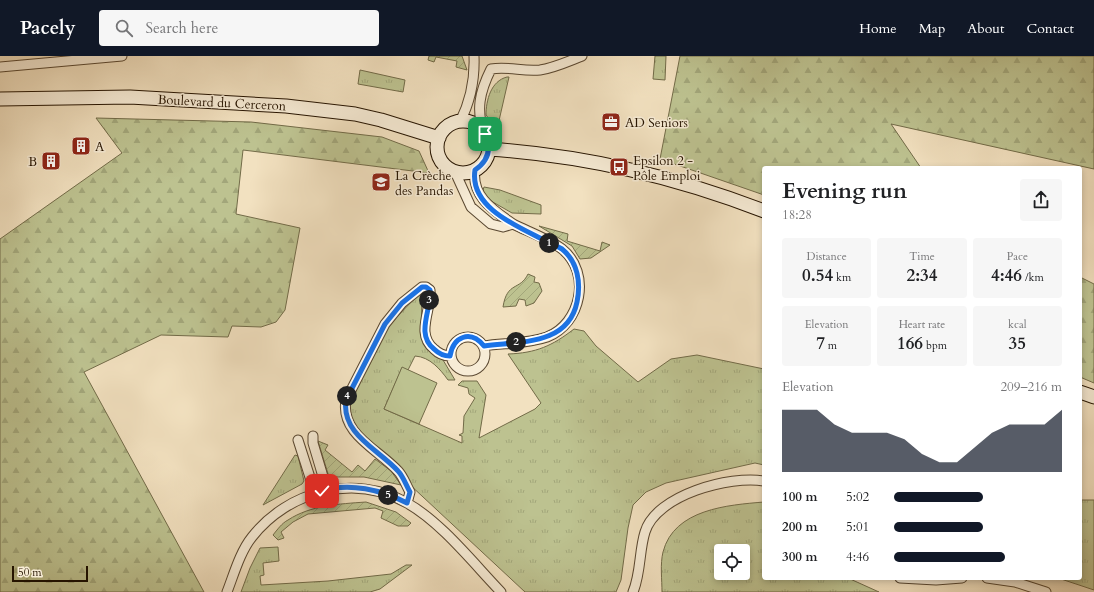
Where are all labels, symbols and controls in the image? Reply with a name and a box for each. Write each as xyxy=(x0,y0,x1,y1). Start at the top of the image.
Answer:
search box xyxy=(99,10,379,46)
text: Pacely xyxy=(20,15,75,41)
icon: search xyxy=(113,17,135,39)
text: Search here xyxy=(145,18,218,38)
text: Home xyxy=(859,19,897,38)
text: Map xyxy=(919,19,945,38)
text: About xyxy=(967,19,1004,38)
text: Contact xyxy=(1026,19,1074,38)
street label: Boulevard du Cerceron xyxy=(157,91,287,115)
office icon: AD Seniors xyxy=(600,111,622,133)
place label: AD Seniors xyxy=(625,114,688,132)
pin xyxy=(468,117,502,151)
icon: arrive xyxy=(474,123,496,145)
building icon: A xyxy=(70,135,92,157)
place label: A xyxy=(95,138,105,156)
building icon: B xyxy=(40,150,62,172)
place label: Epsilon 2 - Pôle Emploi xyxy=(633,152,701,185)
place label: B xyxy=(28,153,37,171)
bus stop icon: Epsilon 2 - Pôle Emploi xyxy=(608,156,630,178)
place label: La Crèche des Pandas xyxy=(395,167,453,200)
school or university icon: La Crèche des Pandas xyxy=(370,171,392,193)
text: Evening run xyxy=(782,176,907,206)
button: share xyxy=(1020,179,1062,221)
text: 18:28 xyxy=(782,206,812,224)
pin: 1 xyxy=(539,233,559,253)
text: 1 xyxy=(546,235,552,250)
text: Distance xyxy=(807,249,847,264)
text: Time xyxy=(909,249,935,264)
text: Pace xyxy=(1007,249,1028,264)
text: 0.54 xyxy=(802,264,833,287)
text: 2:34 xyxy=(906,264,938,287)
text: 4:46 xyxy=(991,264,1022,287)
text: km xyxy=(833,270,851,285)
text: /km xyxy=(1022,270,1044,285)
pin: 3 xyxy=(419,290,439,310)
text: 3 xyxy=(426,292,432,307)
text: Elevation xyxy=(805,317,849,332)
text: Heart rate xyxy=(899,317,945,332)
text: kcal xyxy=(1008,317,1027,332)
pin: 2 xyxy=(506,332,526,352)
text: 7 xyxy=(816,332,825,355)
text: 166 xyxy=(897,332,923,355)
text: 35 xyxy=(1009,332,1026,355)
text: 2 xyxy=(513,334,519,349)
text: m xyxy=(825,338,837,353)
text: bpm xyxy=(923,338,947,353)
text: Elevation xyxy=(782,378,834,396)
text: 209–216 m xyxy=(1000,378,1062,396)
pin: 4 xyxy=(337,386,357,406)
text: 4 xyxy=(344,388,350,403)
pin xyxy=(305,474,339,508)
icon: check xyxy=(311,480,333,502)
pin: 5 xyxy=(378,485,398,505)
text: 5 xyxy=(385,487,391,502)
text: 100 m xyxy=(782,488,817,506)
text: 5:02 xyxy=(846,488,869,506)
text: 200 m xyxy=(782,518,817,536)
text: 5:01 xyxy=(846,518,869,536)
map controls xyxy=(714,544,750,580)
button: locate xyxy=(714,544,750,580)
text: 300 m xyxy=(782,548,817,566)
text: 4:46 xyxy=(846,548,869,566)
scale bar xyxy=(12,564,88,583)
text: 50 m xyxy=(18,565,42,580)

